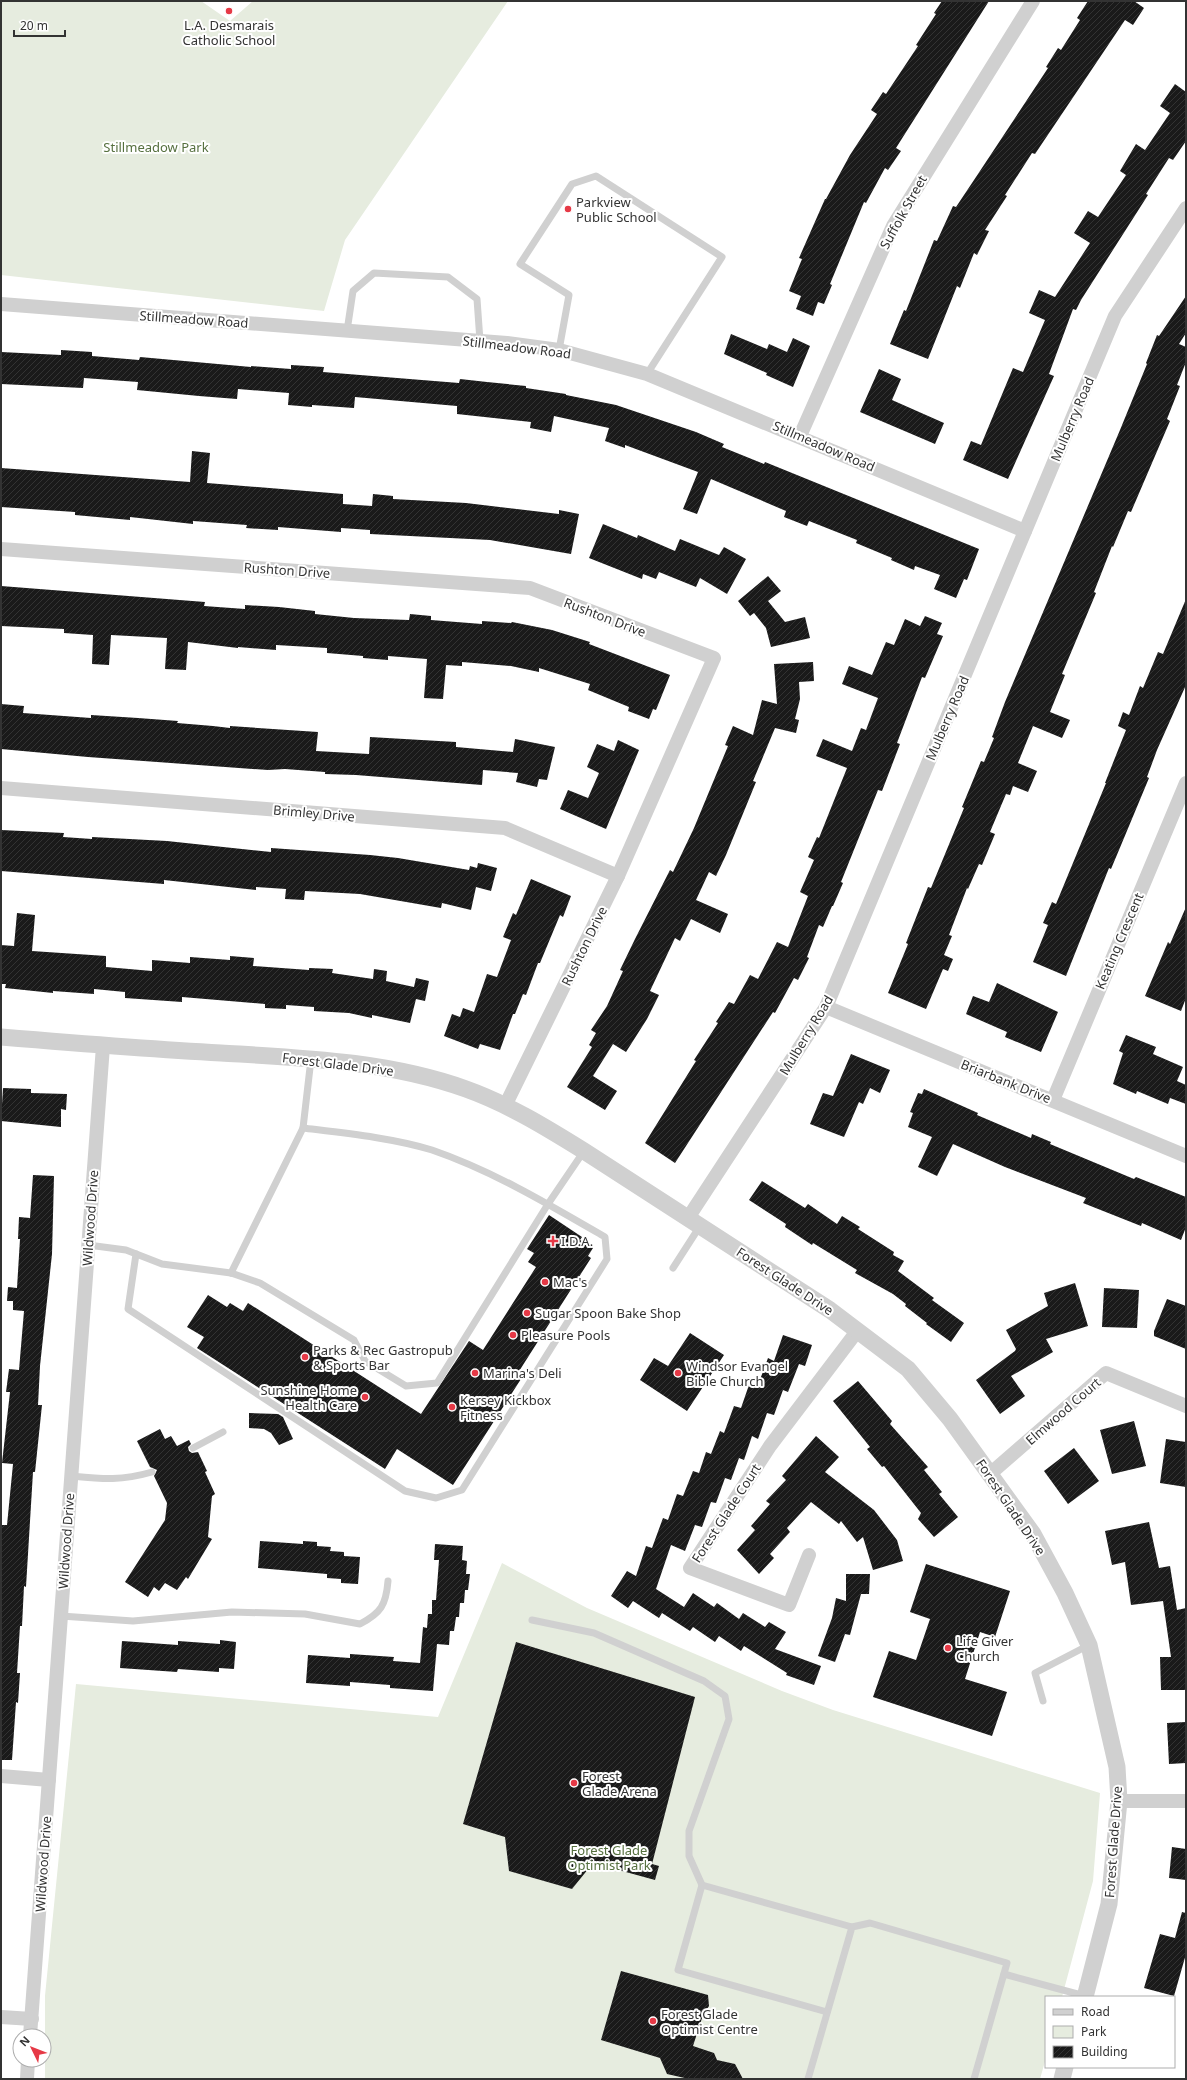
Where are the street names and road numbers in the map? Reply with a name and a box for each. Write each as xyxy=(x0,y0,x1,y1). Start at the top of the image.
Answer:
street label: Suffolk Street xyxy=(875,172,931,252)
street label: Stillmeadow Road xyxy=(139,306,249,332)
street label: Stillmeadow Road xyxy=(462,331,572,363)
street label: Mulberry Road xyxy=(1046,374,1098,464)
street label: Stillmeadow Road xyxy=(770,416,878,476)
street label: Rushton Drive xyxy=(243,558,331,582)
street label: Rushton Drive xyxy=(561,593,649,641)
street label: Mulberry Road xyxy=(921,673,973,763)
street label: Brimley Drive xyxy=(272,800,356,826)
street label: Keating Crescent xyxy=(1091,890,1148,992)
street label: Rushton Drive xyxy=(557,903,611,989)
street label: Mulberry Road xyxy=(775,992,837,1078)
street label: Forest Glade Drive xyxy=(281,1048,395,1080)
street label: Briarbank Drive xyxy=(958,1055,1054,1107)
street label: Wildwood Drive xyxy=(78,1169,102,1267)
street label: Forest Glade Drive xyxy=(733,1243,837,1319)
street label: Elmwood Court xyxy=(1022,1373,1105,1449)
street label: Forest Glade Drive xyxy=(972,1455,1050,1559)
street label: Forest Glade Court xyxy=(687,1460,765,1566)
street label: Wildwood Drive xyxy=(54,1492,78,1590)
street label: Forest Glade Drive xyxy=(1100,1785,1126,1899)
street label: Wildwood Drive xyxy=(31,1815,55,1913)

